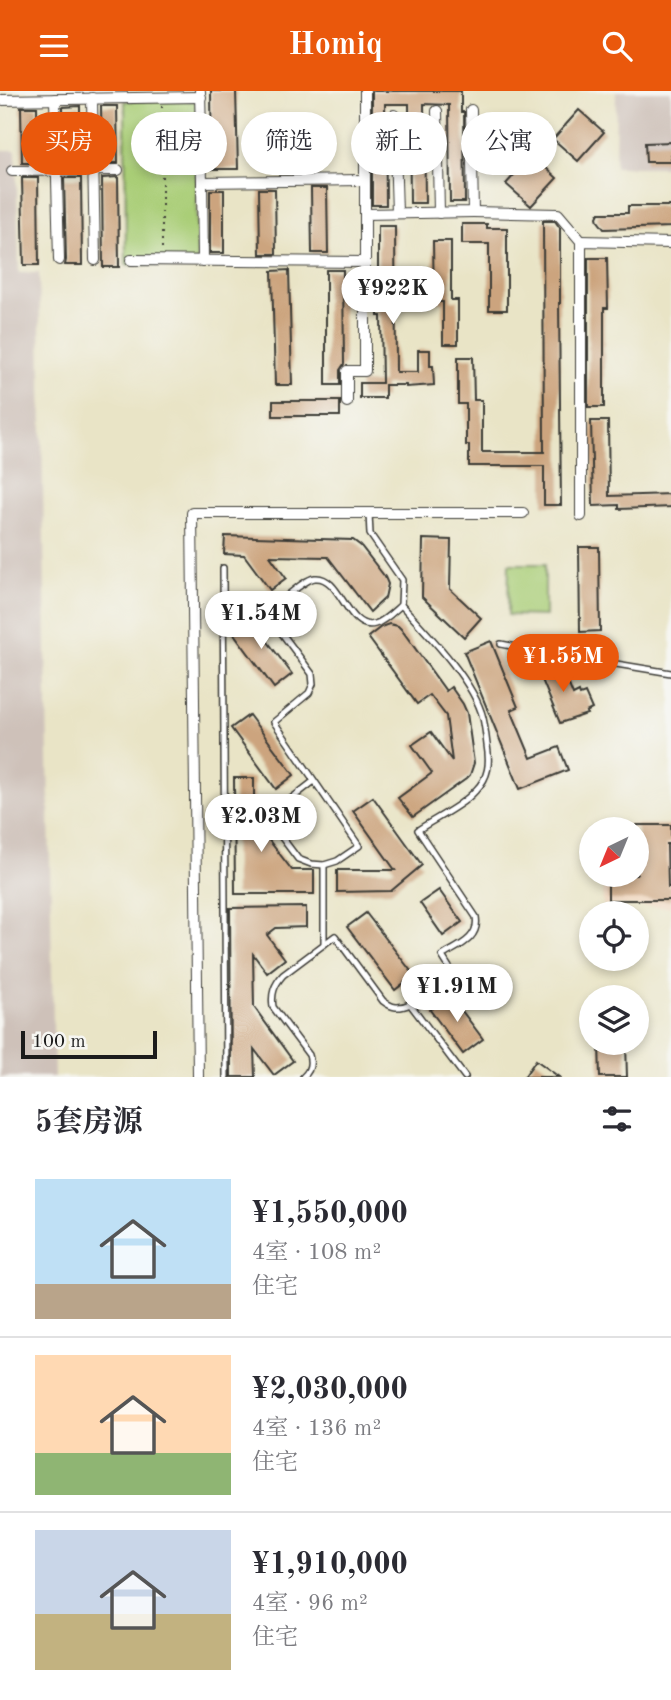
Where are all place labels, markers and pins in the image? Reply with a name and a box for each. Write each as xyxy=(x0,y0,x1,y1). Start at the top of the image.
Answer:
pin: ¥922K xyxy=(344,267,442,326)
pin: ¥1.54M xyxy=(204,591,318,651)
pin: ¥1.55M xyxy=(506,635,620,694)
pin: ¥2.03M xyxy=(204,795,318,854)
pin: ¥1.91M xyxy=(400,965,514,1024)

